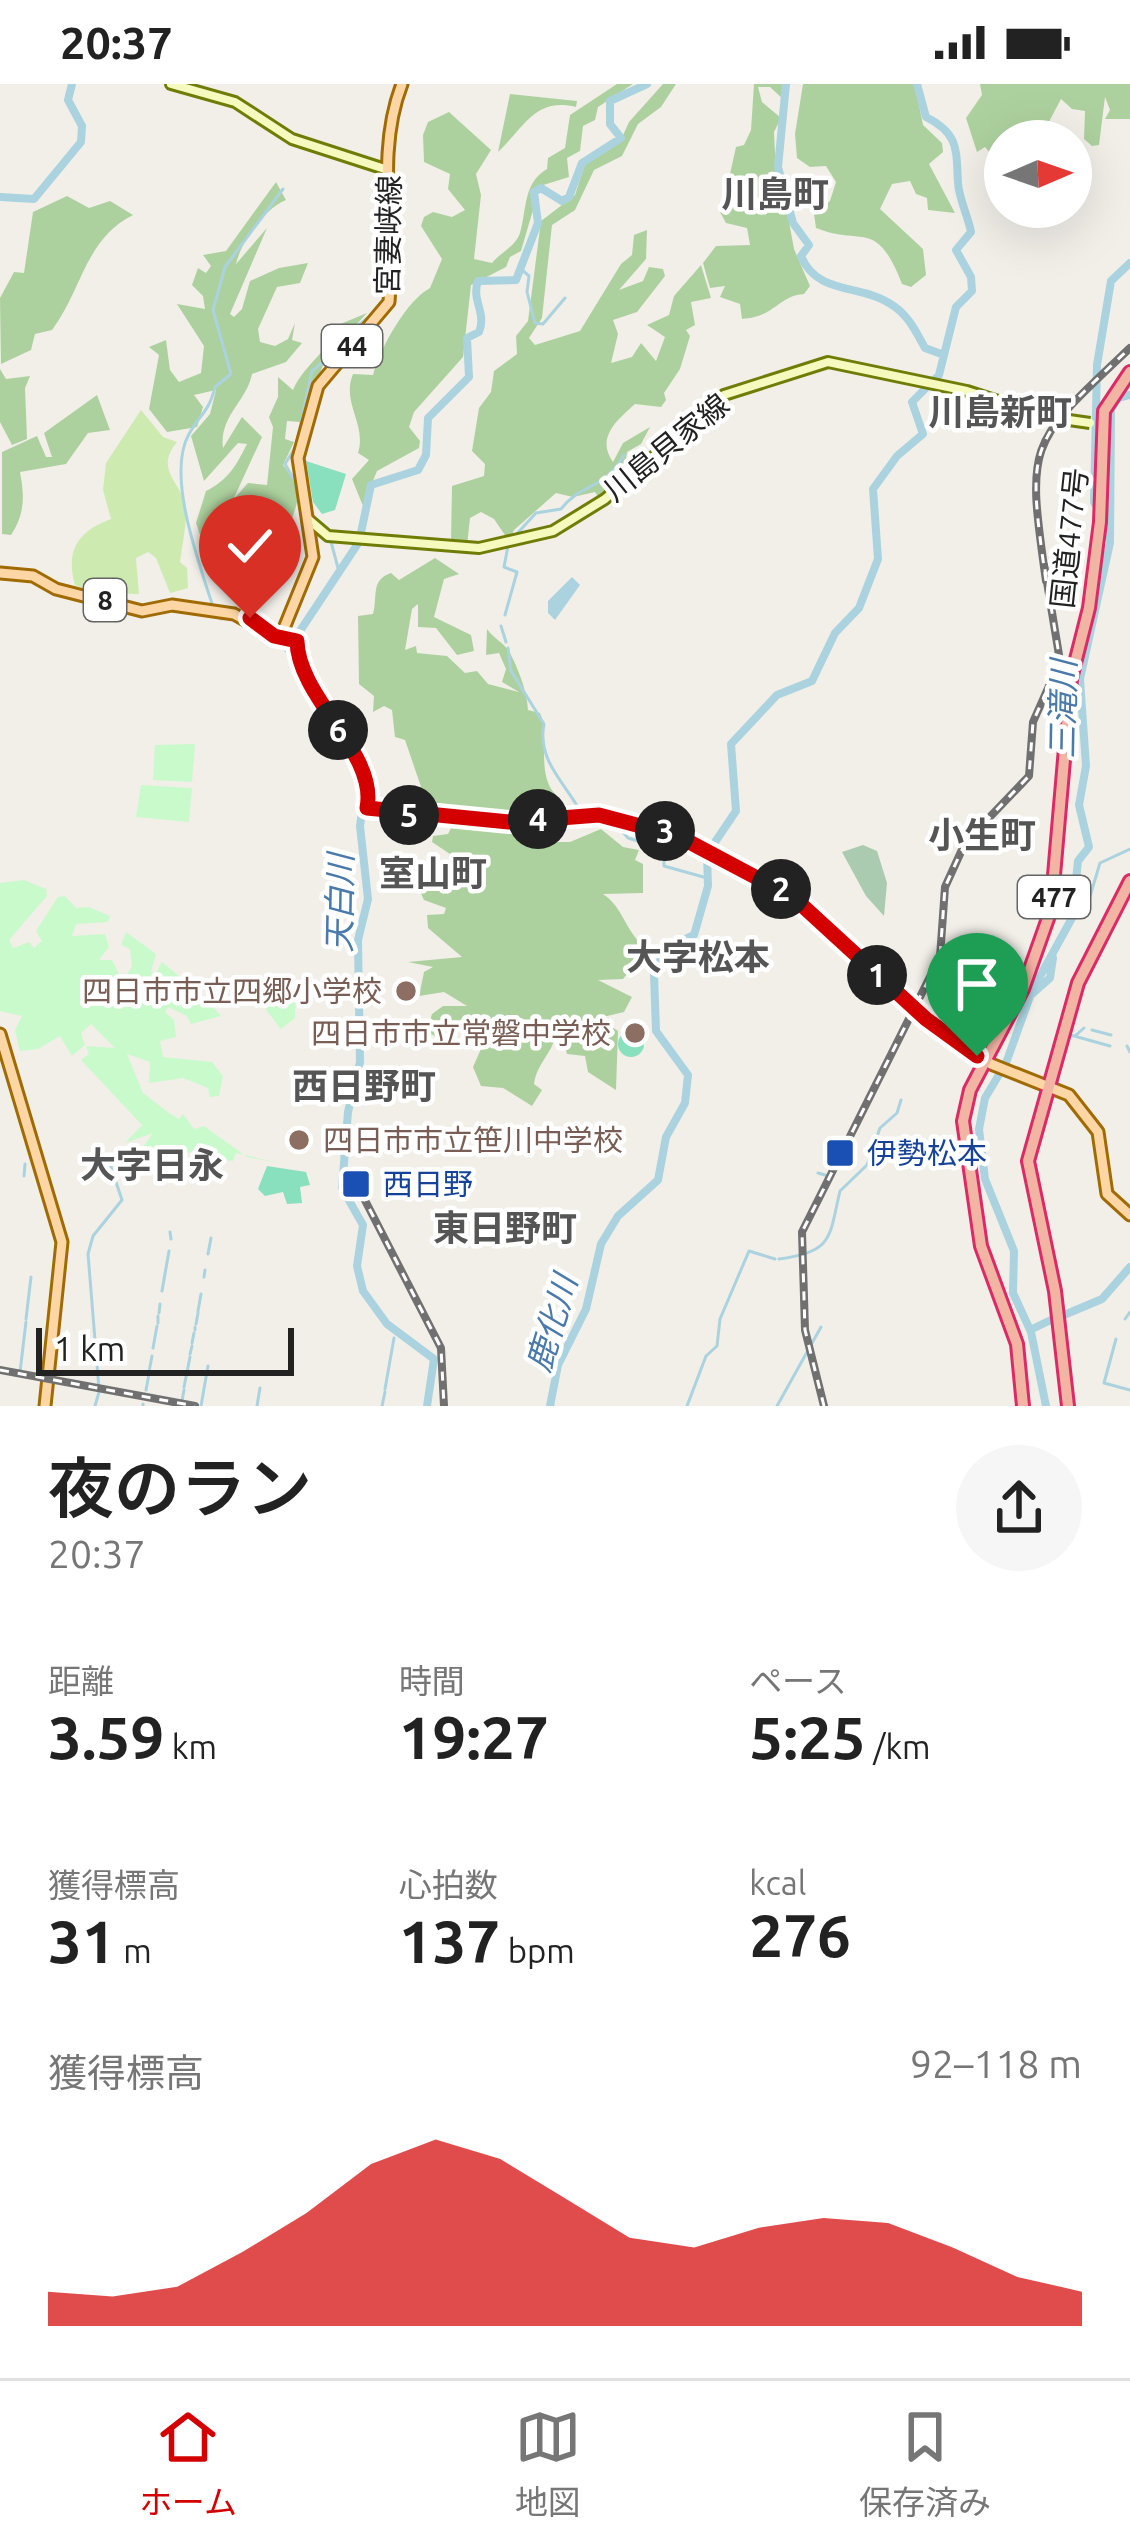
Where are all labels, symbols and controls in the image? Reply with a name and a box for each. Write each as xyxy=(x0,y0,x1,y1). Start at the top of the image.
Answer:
text: 20:37 xyxy=(60,17,173,68)
north arrow xyxy=(984,120,1092,228)
map controls xyxy=(984,120,1092,228)
district label: 川島町 xyxy=(721,173,829,214)
street label: 宮妻峡線 xyxy=(370,175,406,295)
road number: 44 xyxy=(322,325,382,367)
street label: 川島貝家線 xyxy=(597,387,735,507)
district label: 川島新町 xyxy=(928,391,1072,432)
street label: 国道477号 xyxy=(1045,466,1093,610)
pin xyxy=(199,495,301,618)
icon: check xyxy=(217,513,283,579)
road number: 8 xyxy=(84,579,126,621)
water label: 三滝川 xyxy=(1043,656,1081,759)
pin: 6 xyxy=(308,700,368,760)
text: 6 xyxy=(329,711,347,748)
pin: 5 xyxy=(379,785,439,845)
pin: 4 xyxy=(508,789,568,849)
text: 5 xyxy=(400,796,418,833)
text: 4 xyxy=(529,800,547,837)
pin: 3 xyxy=(635,801,695,861)
text: 3 xyxy=(656,812,674,849)
district label: 小生町 xyxy=(928,814,1036,855)
water label: 天白川 xyxy=(320,850,358,953)
district label: 室山町 xyxy=(379,852,487,893)
pin: 2 xyxy=(751,859,811,919)
text: 2 xyxy=(772,870,790,907)
road number: 477 xyxy=(1018,876,1090,918)
pin xyxy=(926,933,1028,1056)
district label: 大字松本 xyxy=(626,936,770,977)
pin: 1 xyxy=(847,945,907,1005)
icon: arrive xyxy=(944,951,1010,1017)
text: 1 xyxy=(868,956,886,993)
place label: 四日市市立四郷小学校 xyxy=(82,974,382,1008)
marker: 四日市市立四郷小学校 xyxy=(393,978,419,1004)
place label: 四日市市立常磐中学校 xyxy=(311,1016,611,1050)
marker: 四日市市立常磐中学校 xyxy=(622,1020,648,1046)
district label: 西日野町 xyxy=(292,1065,436,1106)
place label: 四日市市立笹川中学校 xyxy=(323,1123,623,1157)
marker: 四日市市立笹川中学校 xyxy=(286,1127,312,1153)
place label: 伊勢松本 xyxy=(867,1136,987,1170)
marker: 伊勢松本 xyxy=(824,1137,856,1169)
district label: 大字日永 xyxy=(80,1144,224,1185)
place label: 西日野 xyxy=(383,1167,473,1201)
marker: 西日野 xyxy=(340,1168,372,1200)
district label: 東日野町 xyxy=(433,1207,577,1248)
water label: 鹿化川 xyxy=(519,1267,584,1376)
scale bar xyxy=(36,1322,294,1375)
text: 1 km xyxy=(54,1330,125,1367)
button: share xyxy=(956,1445,1082,1571)
text: 夜のラン xyxy=(48,1450,312,1524)
text: 20:37 xyxy=(48,1532,146,1575)
text: 距離 xyxy=(48,1662,114,1699)
text: 時間 xyxy=(399,1662,465,1699)
text: ペース xyxy=(749,1662,847,1699)
text: 3.59 xyxy=(48,1703,164,1770)
text: 19:27 xyxy=(399,1703,549,1770)
text: 5:25 xyxy=(749,1703,866,1770)
text: km xyxy=(164,1728,217,1765)
text: /km xyxy=(866,1728,931,1765)
text: kcal xyxy=(749,1864,806,1901)
text: 獲得標高 xyxy=(48,1866,180,1903)
text: 心拍数 xyxy=(399,1866,498,1903)
text: 276 xyxy=(749,1901,851,1968)
text: 31 xyxy=(48,1907,116,1974)
text: 137 xyxy=(399,1907,500,1974)
text: m xyxy=(116,1932,152,1969)
text: bpm xyxy=(500,1932,575,1969)
text: 92–118 m xyxy=(910,2042,1082,2085)
text: 獲得標高 xyxy=(48,2051,204,2094)
tab: ホーム xyxy=(139,2404,237,2524)
tab: 地図 xyxy=(515,2404,581,2524)
tab: 保存済み xyxy=(859,2404,991,2524)

